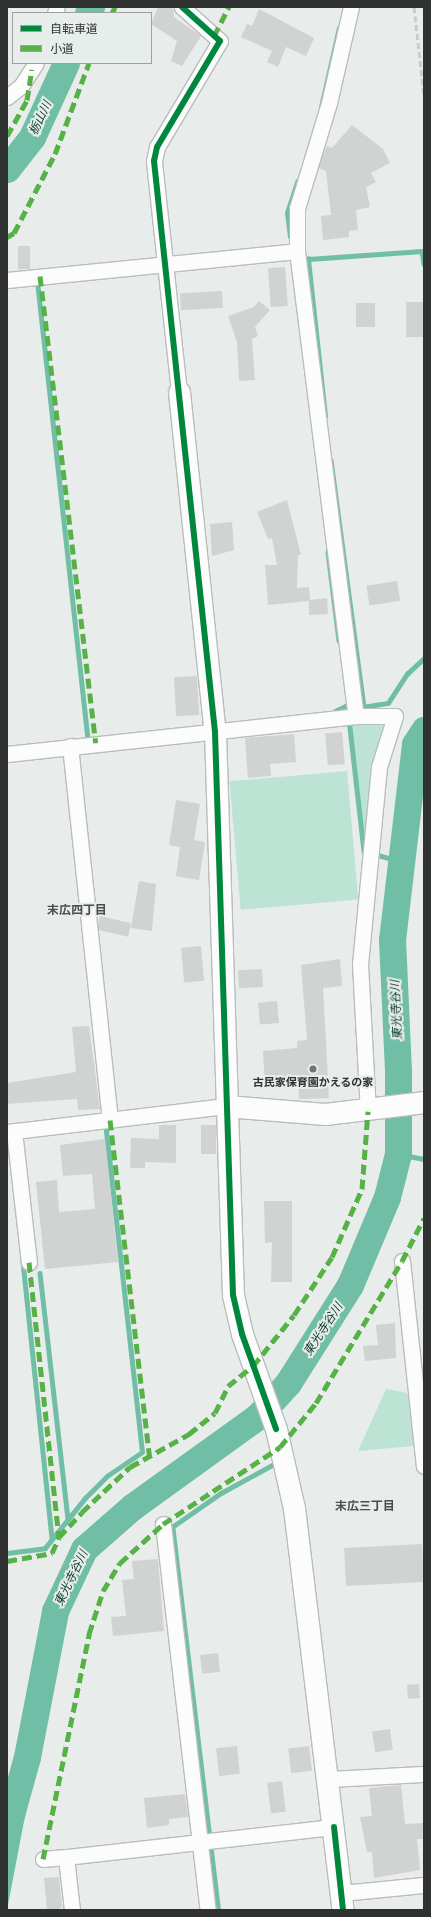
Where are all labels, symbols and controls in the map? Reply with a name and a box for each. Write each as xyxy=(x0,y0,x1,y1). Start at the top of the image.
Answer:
legend xyxy=(12,12,152,64)
text: 自転車道 xyxy=(50,20,98,37)
text: 小道 xyxy=(50,40,74,57)
water label: 栃山川 xyxy=(26,99,54,137)
district label: 末広四丁目 xyxy=(47,903,107,917)
water label: 東光寺谷川 xyxy=(387,980,405,1040)
marker: 古民家保育園かえるの家 xyxy=(308,1064,318,1074)
place label: 古民家保育園かえるの家 xyxy=(253,1075,373,1089)
water label: 東光寺谷川 xyxy=(301,1300,345,1358)
district label: 末広三丁目 xyxy=(335,1499,395,1513)
water label: 東光寺谷川 xyxy=(51,1548,91,1608)

